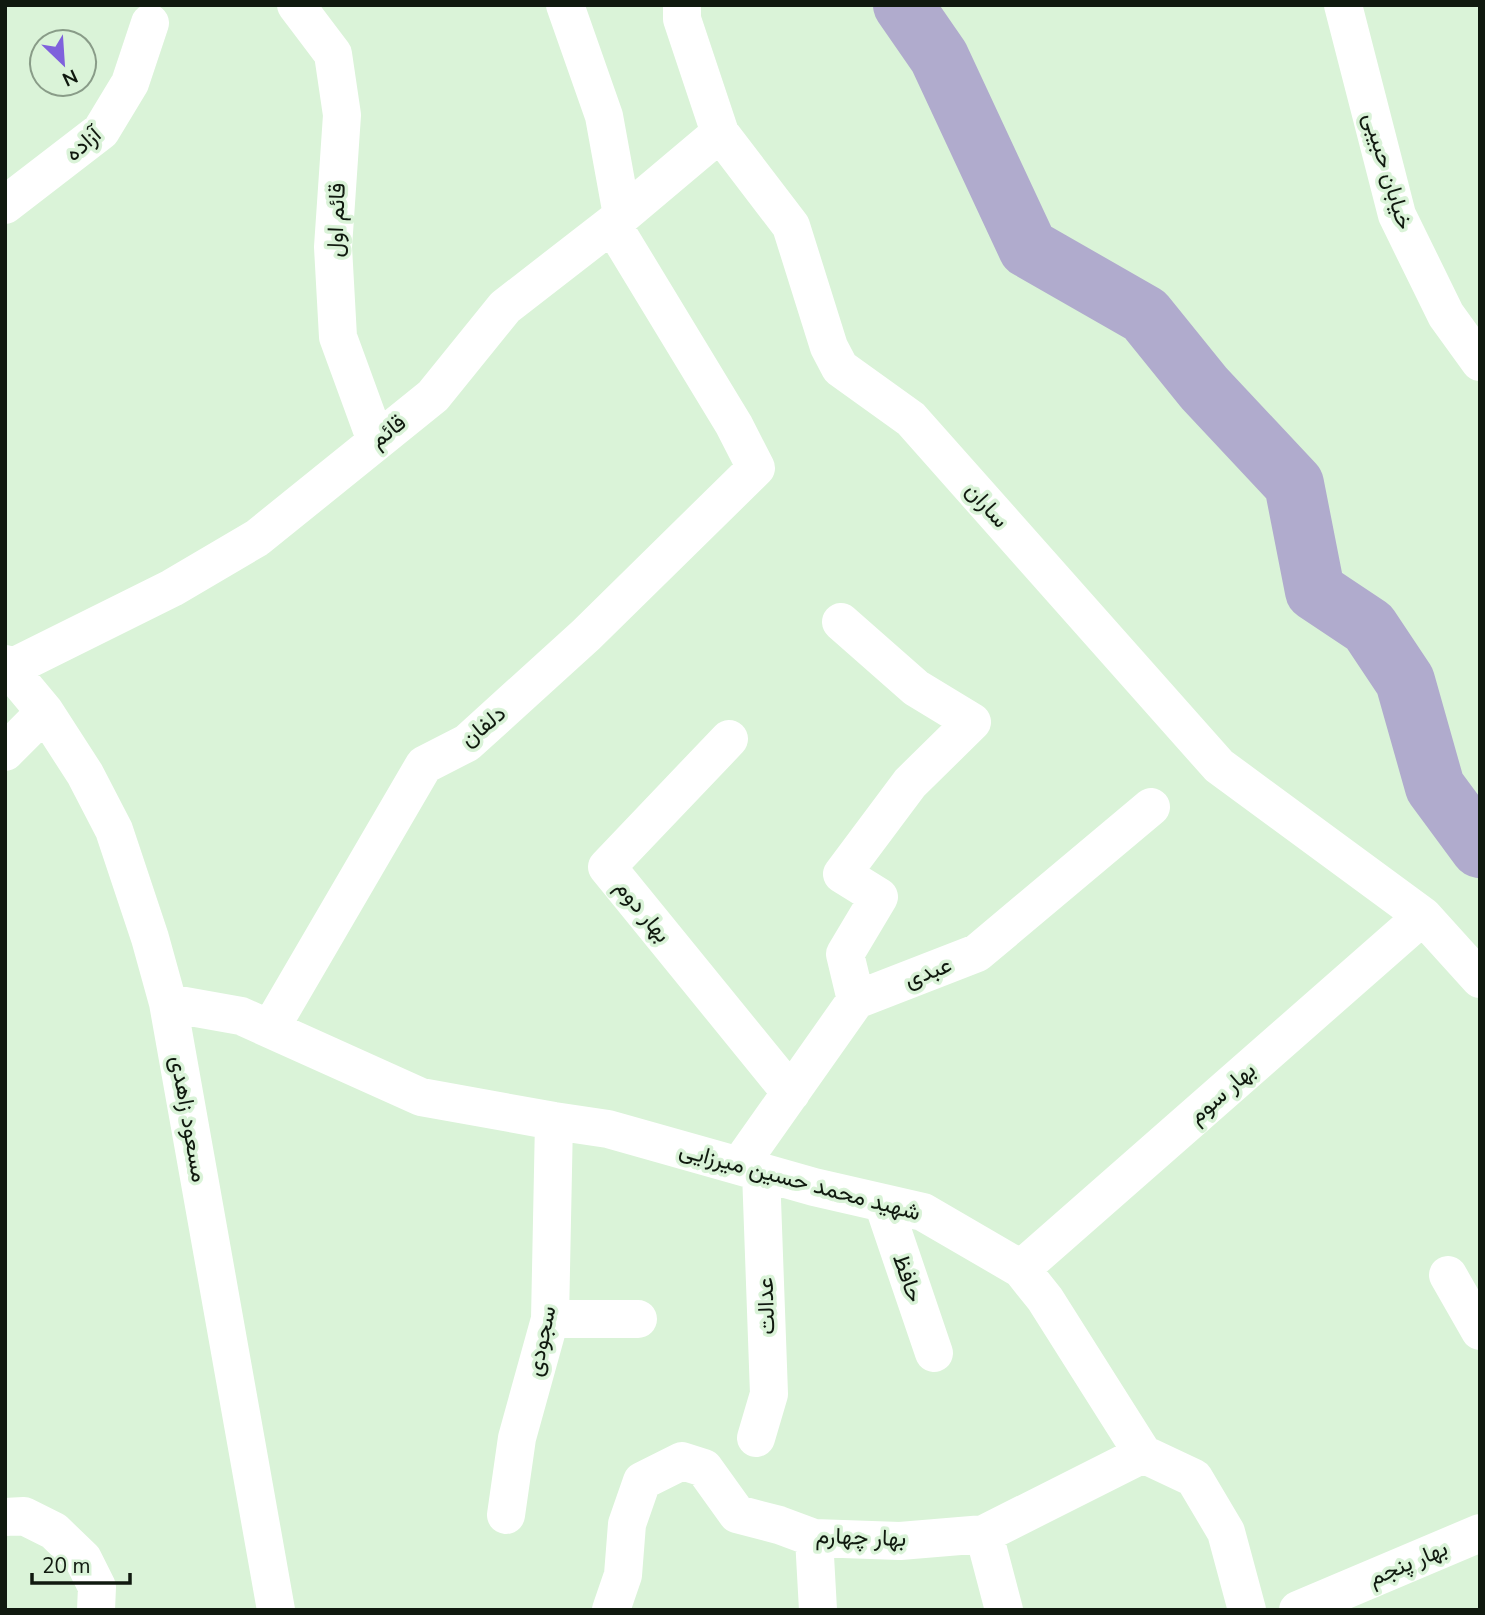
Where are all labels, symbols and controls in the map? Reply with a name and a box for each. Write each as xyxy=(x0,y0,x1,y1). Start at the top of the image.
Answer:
north arrow xyxy=(28,28,98,98)
text: N xyxy=(58,63,82,92)
street label: خیابان حبیبی xyxy=(1356,109,1420,233)
street label: آزاده xyxy=(58,119,109,168)
street label: قائم اول xyxy=(319,182,353,258)
street label: قائم xyxy=(363,407,413,455)
street label: ساران xyxy=(958,476,1016,534)
street label: دلفان xyxy=(454,698,512,754)
street label: بهار دوم xyxy=(608,873,678,949)
street label: عبدی xyxy=(900,949,956,995)
street label: مسعود زاهدی xyxy=(163,1053,215,1185)
street label: بهار سوم xyxy=(1182,1055,1262,1131)
street label: شهید محمد حسین میرزایی xyxy=(676,1134,924,1228)
street label: حافظ xyxy=(885,1250,931,1306)
street label: عدالت xyxy=(750,1277,782,1335)
street label: سجودی xyxy=(518,1303,564,1379)
street label: بهار چهارم xyxy=(815,1520,907,1554)
street label: بهار پنجم xyxy=(1364,1532,1452,1594)
scale bar xyxy=(32,1542,130,1586)
text: 20 m xyxy=(42,1552,91,1580)

